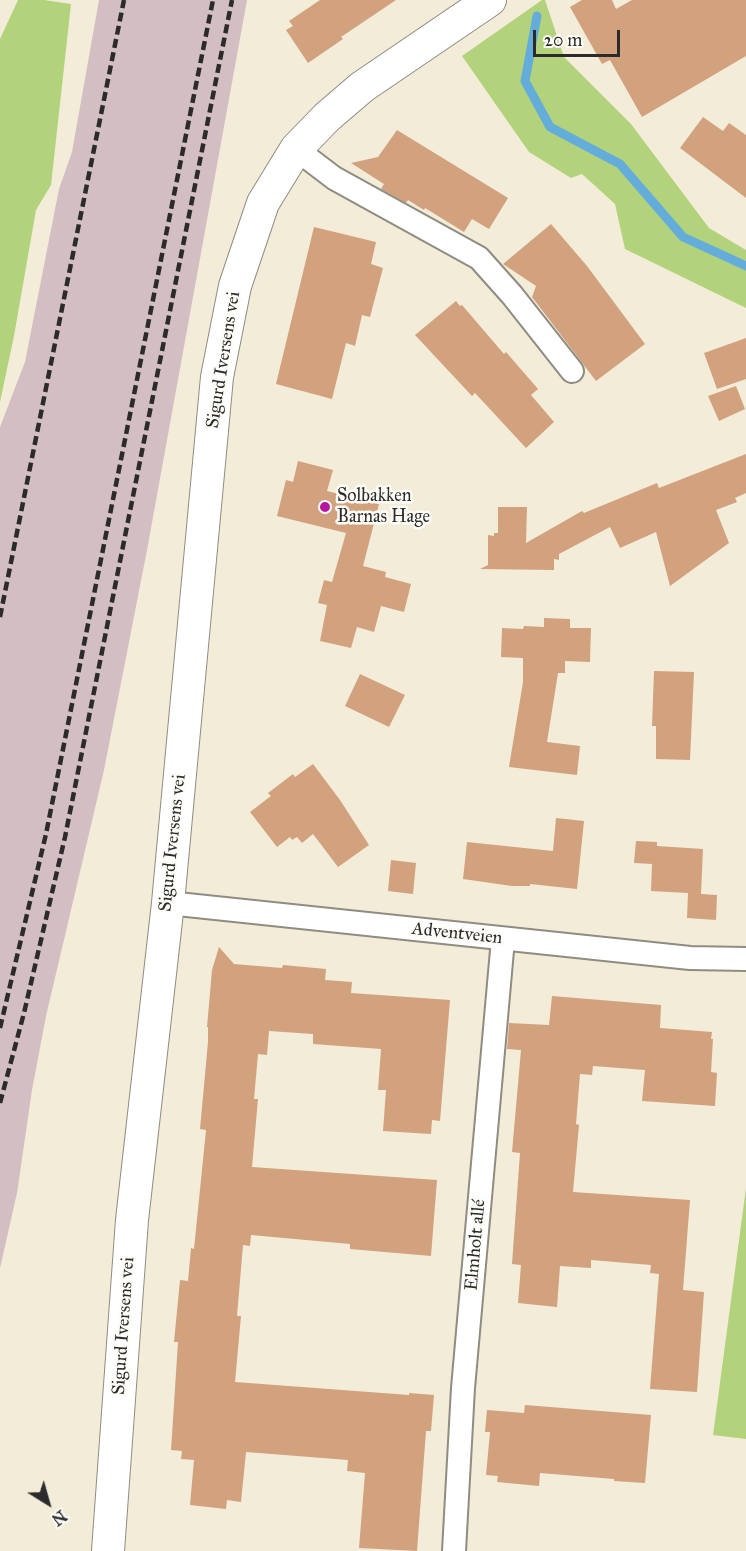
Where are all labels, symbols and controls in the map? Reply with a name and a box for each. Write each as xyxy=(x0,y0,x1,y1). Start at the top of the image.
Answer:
scale bar xyxy=(536,18,623,56)
text: 20 m xyxy=(544,29,582,51)
street label: Sigurd Iversens vei xyxy=(203,290,245,430)
place label: Solbakken Barnas Hage xyxy=(337,486,430,528)
marker: Solbakken Barnas Hage xyxy=(318,500,332,514)
street label: Sigurd Iversens vei xyxy=(155,773,191,913)
street label: Adventveien xyxy=(411,919,503,949)
street label: Elmholt allé xyxy=(461,1198,491,1292)
street label: Sigurd Iversens vei xyxy=(108,1256,140,1396)
north arrow xyxy=(18,1473,78,1533)
text: N xyxy=(48,1506,70,1529)

